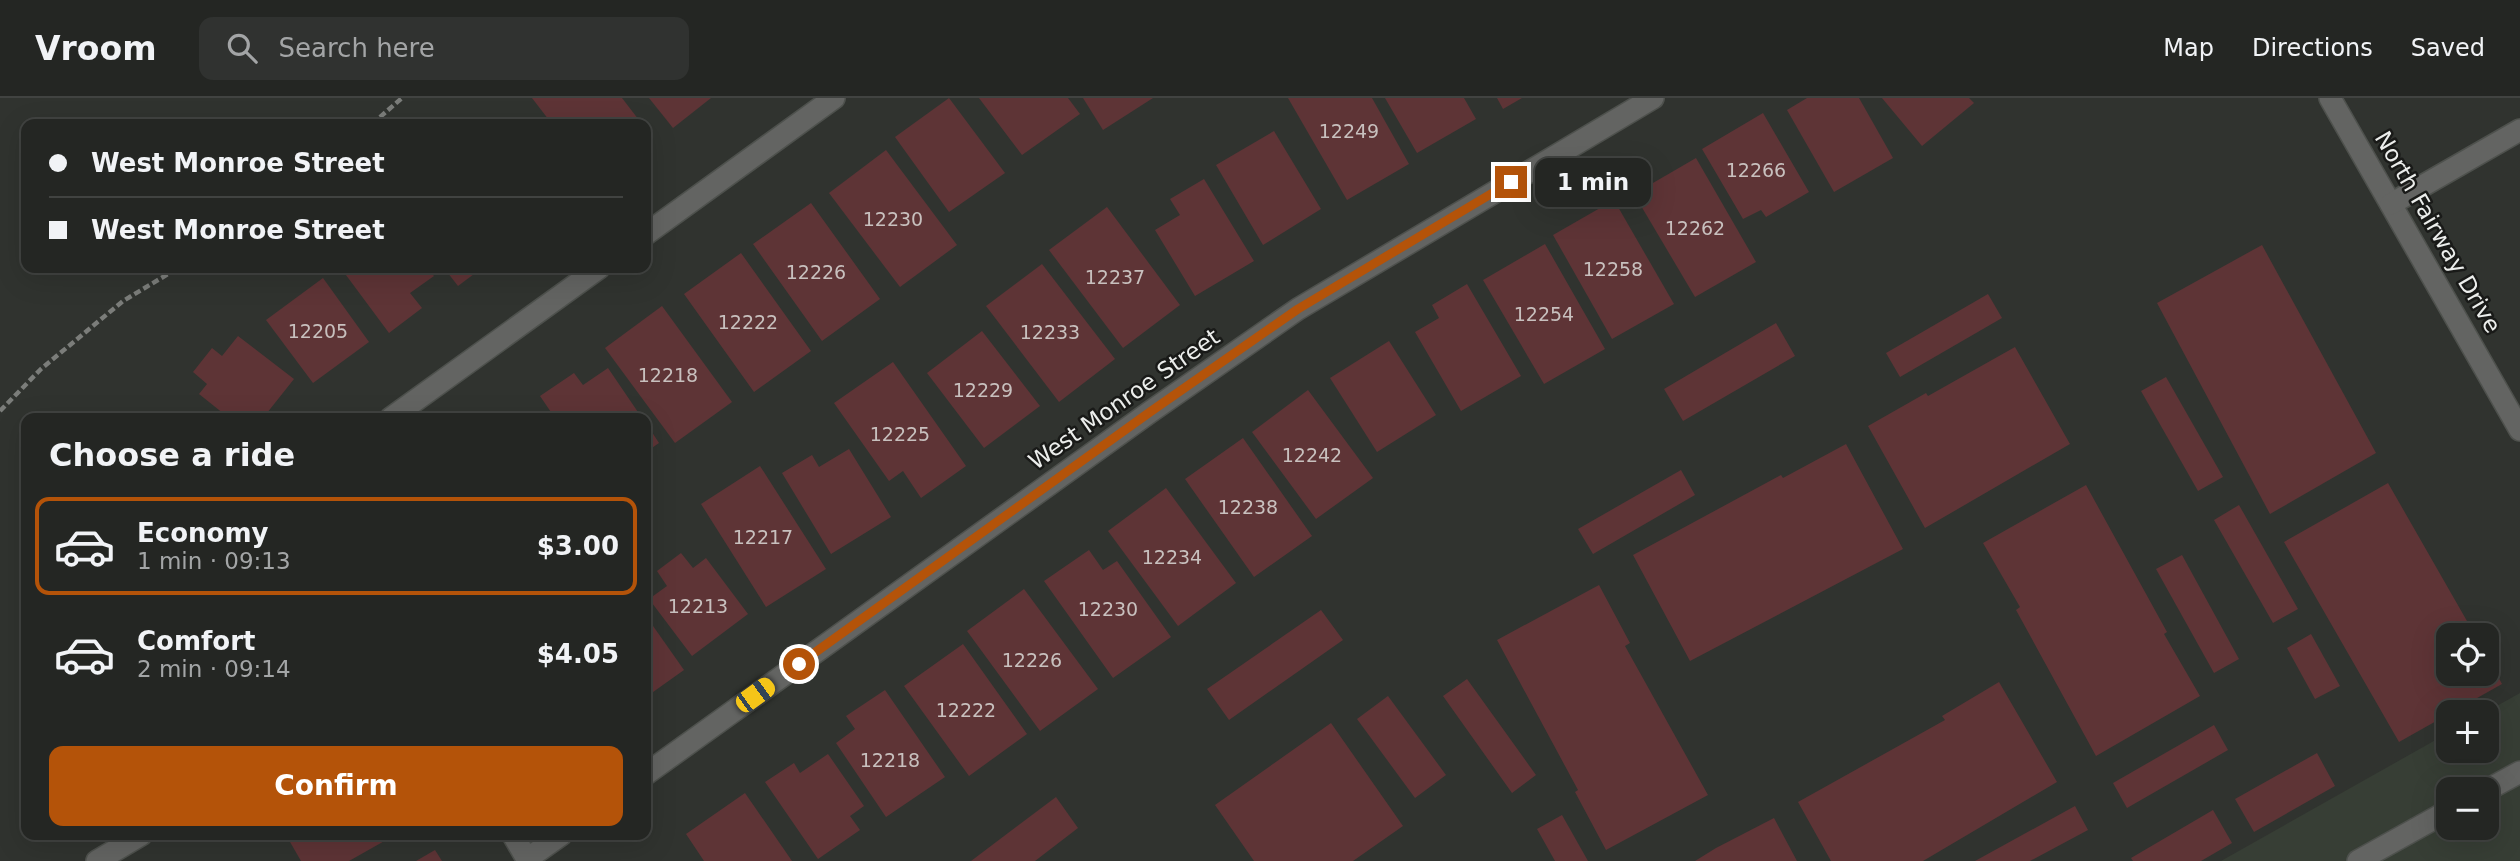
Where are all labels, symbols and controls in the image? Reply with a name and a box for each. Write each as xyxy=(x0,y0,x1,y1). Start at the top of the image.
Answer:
search box xyxy=(199,17,689,80)
text: Vroom xyxy=(35,29,157,68)
icon: search xyxy=(223,29,261,67)
text: Search here xyxy=(279,33,435,63)
text: Map xyxy=(2163,34,2214,62)
text: Directions xyxy=(2252,34,2373,62)
text: Saved xyxy=(2411,34,2485,62)
house number: 12249 xyxy=(1319,120,1379,142)
street label: North Fairway Drive xyxy=(2370,127,2506,337)
text: West Monroe Street xyxy=(91,148,385,178)
callout: 1 min xyxy=(1536,158,1651,206)
house number: 12266 xyxy=(1726,159,1786,181)
route end xyxy=(1495,166,1527,198)
text: 1 min xyxy=(1557,169,1629,195)
house number: 12230 xyxy=(863,208,923,230)
text: West Monroe Street xyxy=(91,215,385,245)
house number: 12262 xyxy=(1665,217,1725,239)
house number: 12258 xyxy=(1583,258,1643,280)
house number: 12226 xyxy=(786,261,846,283)
house number: 12237 xyxy=(1085,266,1145,288)
house number: 12254 xyxy=(1514,303,1574,325)
house number: 12222 xyxy=(718,311,778,333)
house number: 12205 xyxy=(288,320,348,342)
house number: 12233 xyxy=(1020,321,1080,343)
street label: West Monroe Street xyxy=(1024,323,1224,475)
house number: 12218 xyxy=(638,364,698,386)
house number: 12229 xyxy=(953,379,1013,401)
house number: 12225 xyxy=(870,423,930,445)
text: Choose a ride xyxy=(49,436,295,474)
house number: 12242 xyxy=(1282,444,1342,466)
house number: 12238 xyxy=(1218,496,1278,518)
icon: car xyxy=(53,515,116,578)
text: Economy xyxy=(137,518,268,548)
house number: 12217 xyxy=(733,526,793,548)
text: $3.00 xyxy=(537,531,619,561)
house number: 12234 xyxy=(1142,546,1202,568)
text: 1 min · 09:13 xyxy=(137,548,291,574)
house number: 12213 xyxy=(668,595,728,617)
house number: 12230 xyxy=(1078,598,1138,620)
icon: car xyxy=(53,623,116,686)
map controls xyxy=(2436,623,2499,840)
button: locate xyxy=(2436,623,2499,686)
text: Comfort xyxy=(137,626,255,656)
text: $4.05 xyxy=(537,639,619,669)
route start xyxy=(783,648,815,680)
house number: 12226 xyxy=(1002,649,1062,671)
text: 2 min · 09:14 xyxy=(137,656,291,682)
car xyxy=(732,674,779,716)
house number: 12222 xyxy=(936,699,996,721)
button: + xyxy=(2436,700,2499,763)
button: Confirm xyxy=(49,746,623,826)
house number: 12218 xyxy=(860,749,920,771)
button: − xyxy=(2436,777,2499,840)

